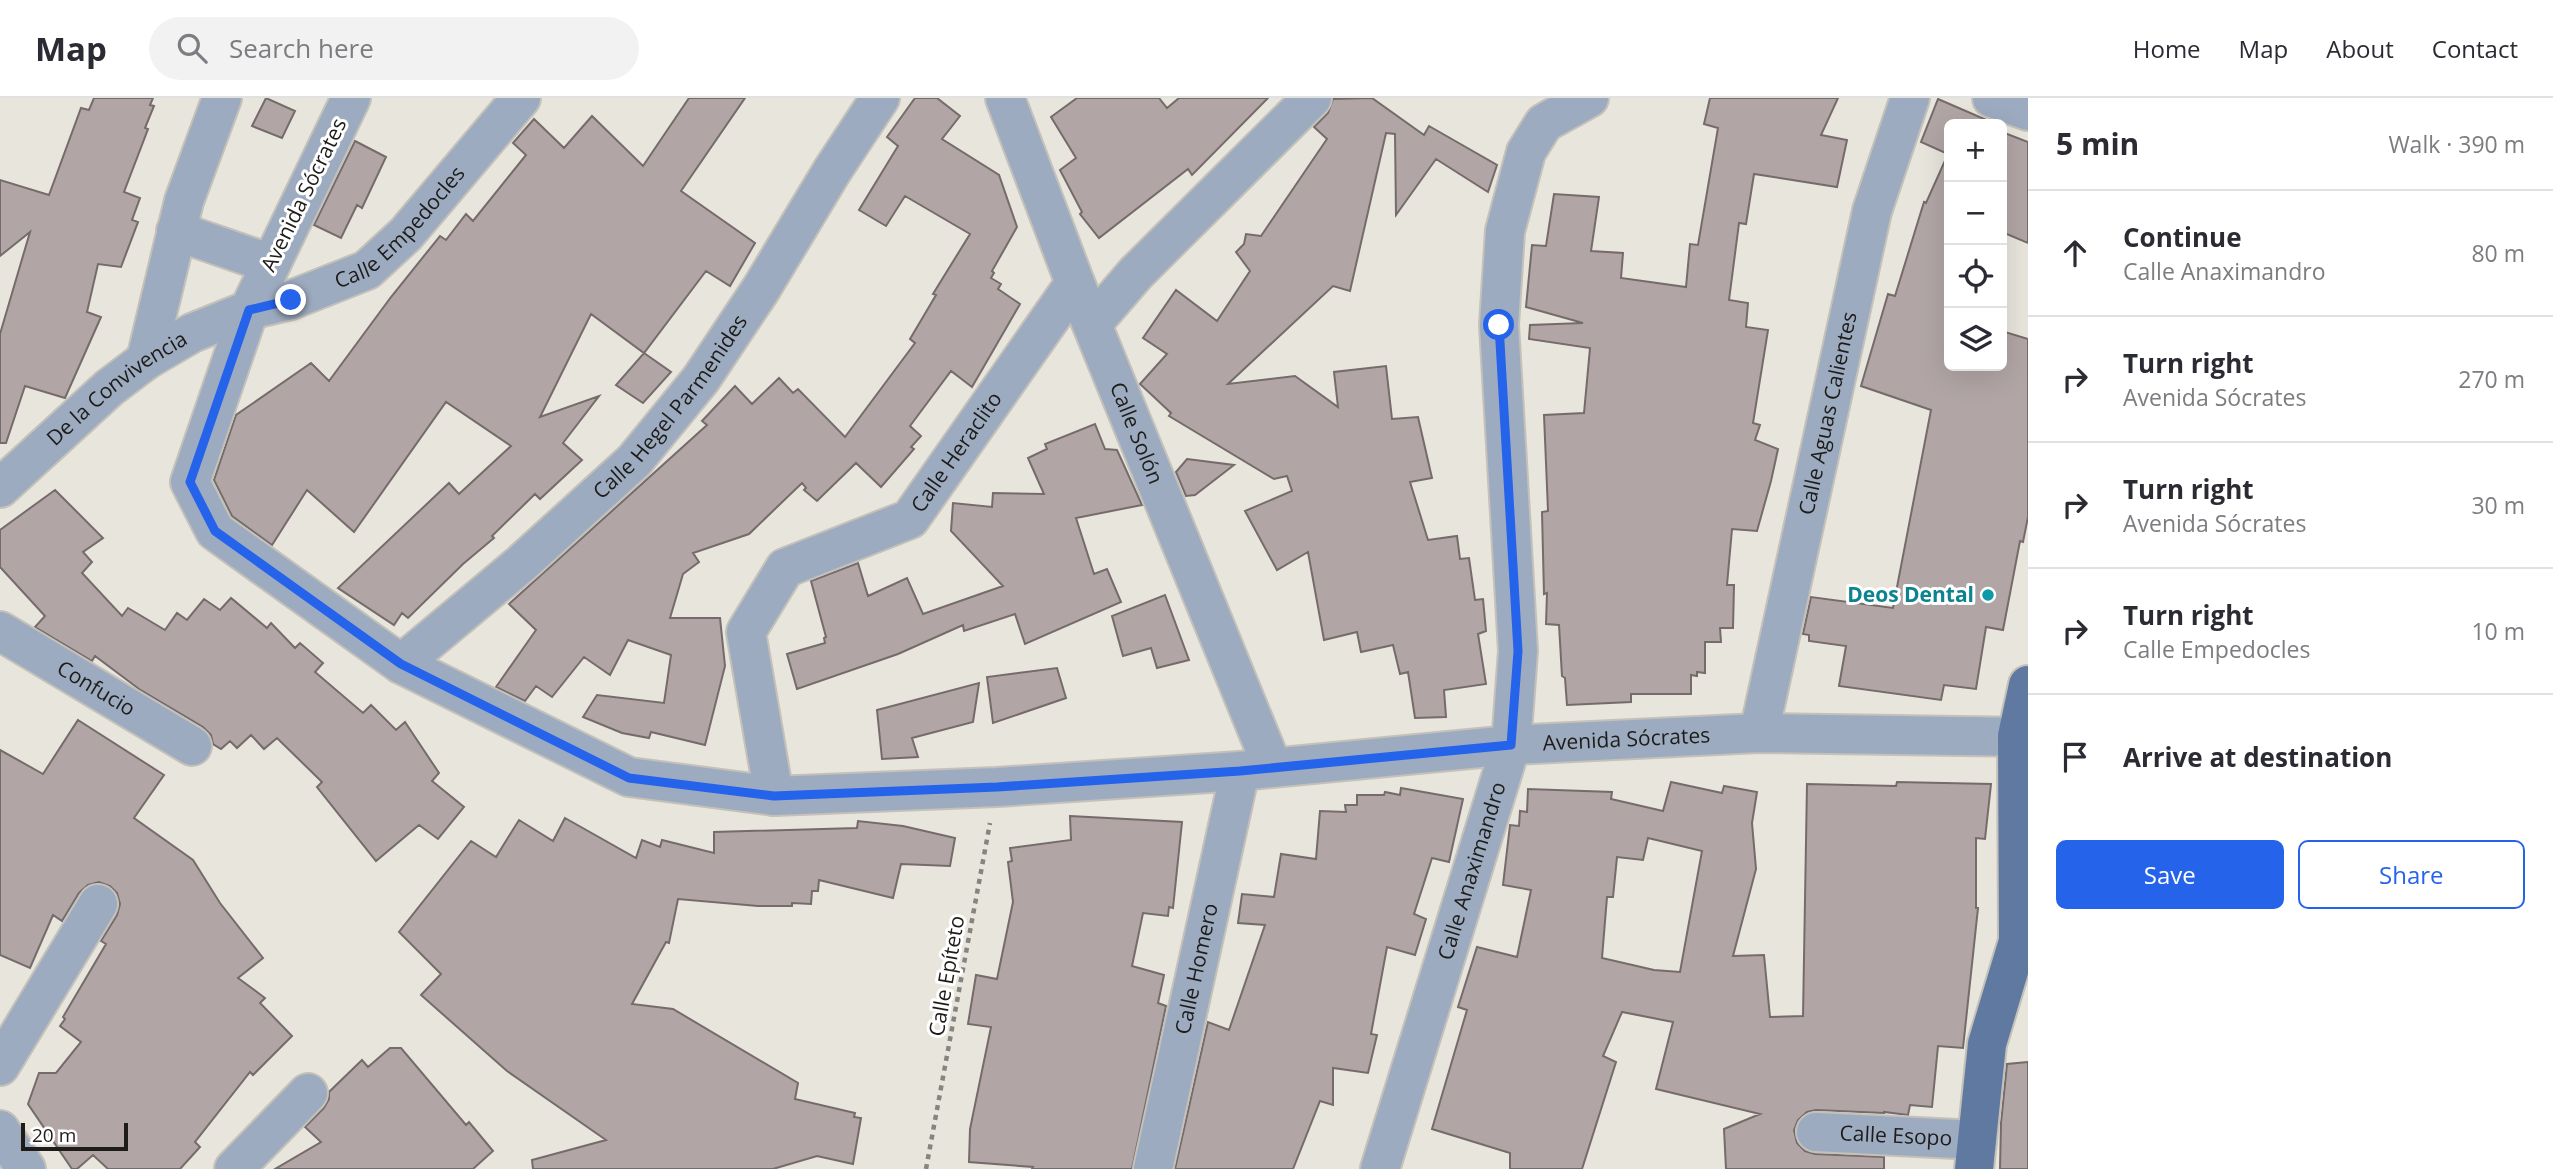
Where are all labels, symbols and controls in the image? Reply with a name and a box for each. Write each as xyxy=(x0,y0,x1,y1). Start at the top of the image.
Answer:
search box xyxy=(149,17,639,80)
text: Map xyxy=(35,26,107,71)
icon: search xyxy=(173,29,211,67)
text: Search here xyxy=(229,30,374,66)
text: Home xyxy=(2133,32,2201,65)
text: Map xyxy=(2239,32,2288,65)
text: About xyxy=(2326,32,2394,65)
text: Contact xyxy=(2432,32,2518,65)
street label: Avenida Sócrates xyxy=(254,113,352,276)
map controls xyxy=(1944,119,2007,371)
button: + xyxy=(1944,119,2007,182)
text: 5 min xyxy=(2056,123,2139,164)
text: Walk · 390 m xyxy=(2388,128,2525,160)
street label: Calle Empedocles xyxy=(330,160,471,294)
button: − xyxy=(1944,182,2007,245)
text: Continue xyxy=(2123,219,2242,255)
icon: ahead xyxy=(2056,234,2094,272)
text: 80 m xyxy=(2471,237,2525,269)
button: locate xyxy=(1944,245,2007,308)
text: Calle Anaximandro xyxy=(2123,255,2326,287)
route end xyxy=(275,284,306,315)
button: layers xyxy=(1944,308,2007,371)
street label: Calle Hegel Parmenides xyxy=(586,309,753,505)
route start xyxy=(1483,309,1514,340)
street label: Calle Aguas Calientes xyxy=(1792,309,1863,517)
street label: De la Convivencia xyxy=(40,324,192,452)
text: Turn right xyxy=(2123,345,2254,381)
icon: right xyxy=(2056,360,2094,398)
text: 270 m xyxy=(2458,363,2525,395)
street label: Calle Solón xyxy=(1104,378,1171,488)
text: Avenida Sócrates xyxy=(2123,381,2306,413)
street label: Calle Heraclito xyxy=(904,386,1008,518)
text: Turn right xyxy=(2123,471,2254,507)
icon: right xyxy=(2056,486,2094,524)
text: 30 m xyxy=(2471,489,2525,521)
text: Avenida Sócrates xyxy=(2123,507,2306,539)
place label: Deos Dental xyxy=(1847,580,1974,608)
marker: Deos Dental xyxy=(1980,587,1996,603)
text: Turn right xyxy=(2123,597,2254,633)
icon: right xyxy=(2056,612,2094,650)
text: 10 m xyxy=(2471,615,2525,647)
text: Calle Empedocles xyxy=(2123,633,2310,665)
street label: Confucio xyxy=(52,653,141,722)
street label: Avenida Sócrates xyxy=(1542,720,1711,756)
icon: arrive xyxy=(2056,738,2094,776)
text: Arrive at destination xyxy=(2123,739,2392,775)
street label: Calle Anaximandro xyxy=(1430,778,1512,963)
button: Save xyxy=(2056,840,2284,909)
button: Share xyxy=(2298,840,2525,909)
street label: Calle Homero xyxy=(1168,900,1224,1037)
street label: Calle Epíteto xyxy=(922,913,970,1038)
street label: Calle Esopo xyxy=(1839,1118,1953,1152)
scale bar xyxy=(21,1120,128,1152)
text: 20 m xyxy=(32,1122,76,1148)

